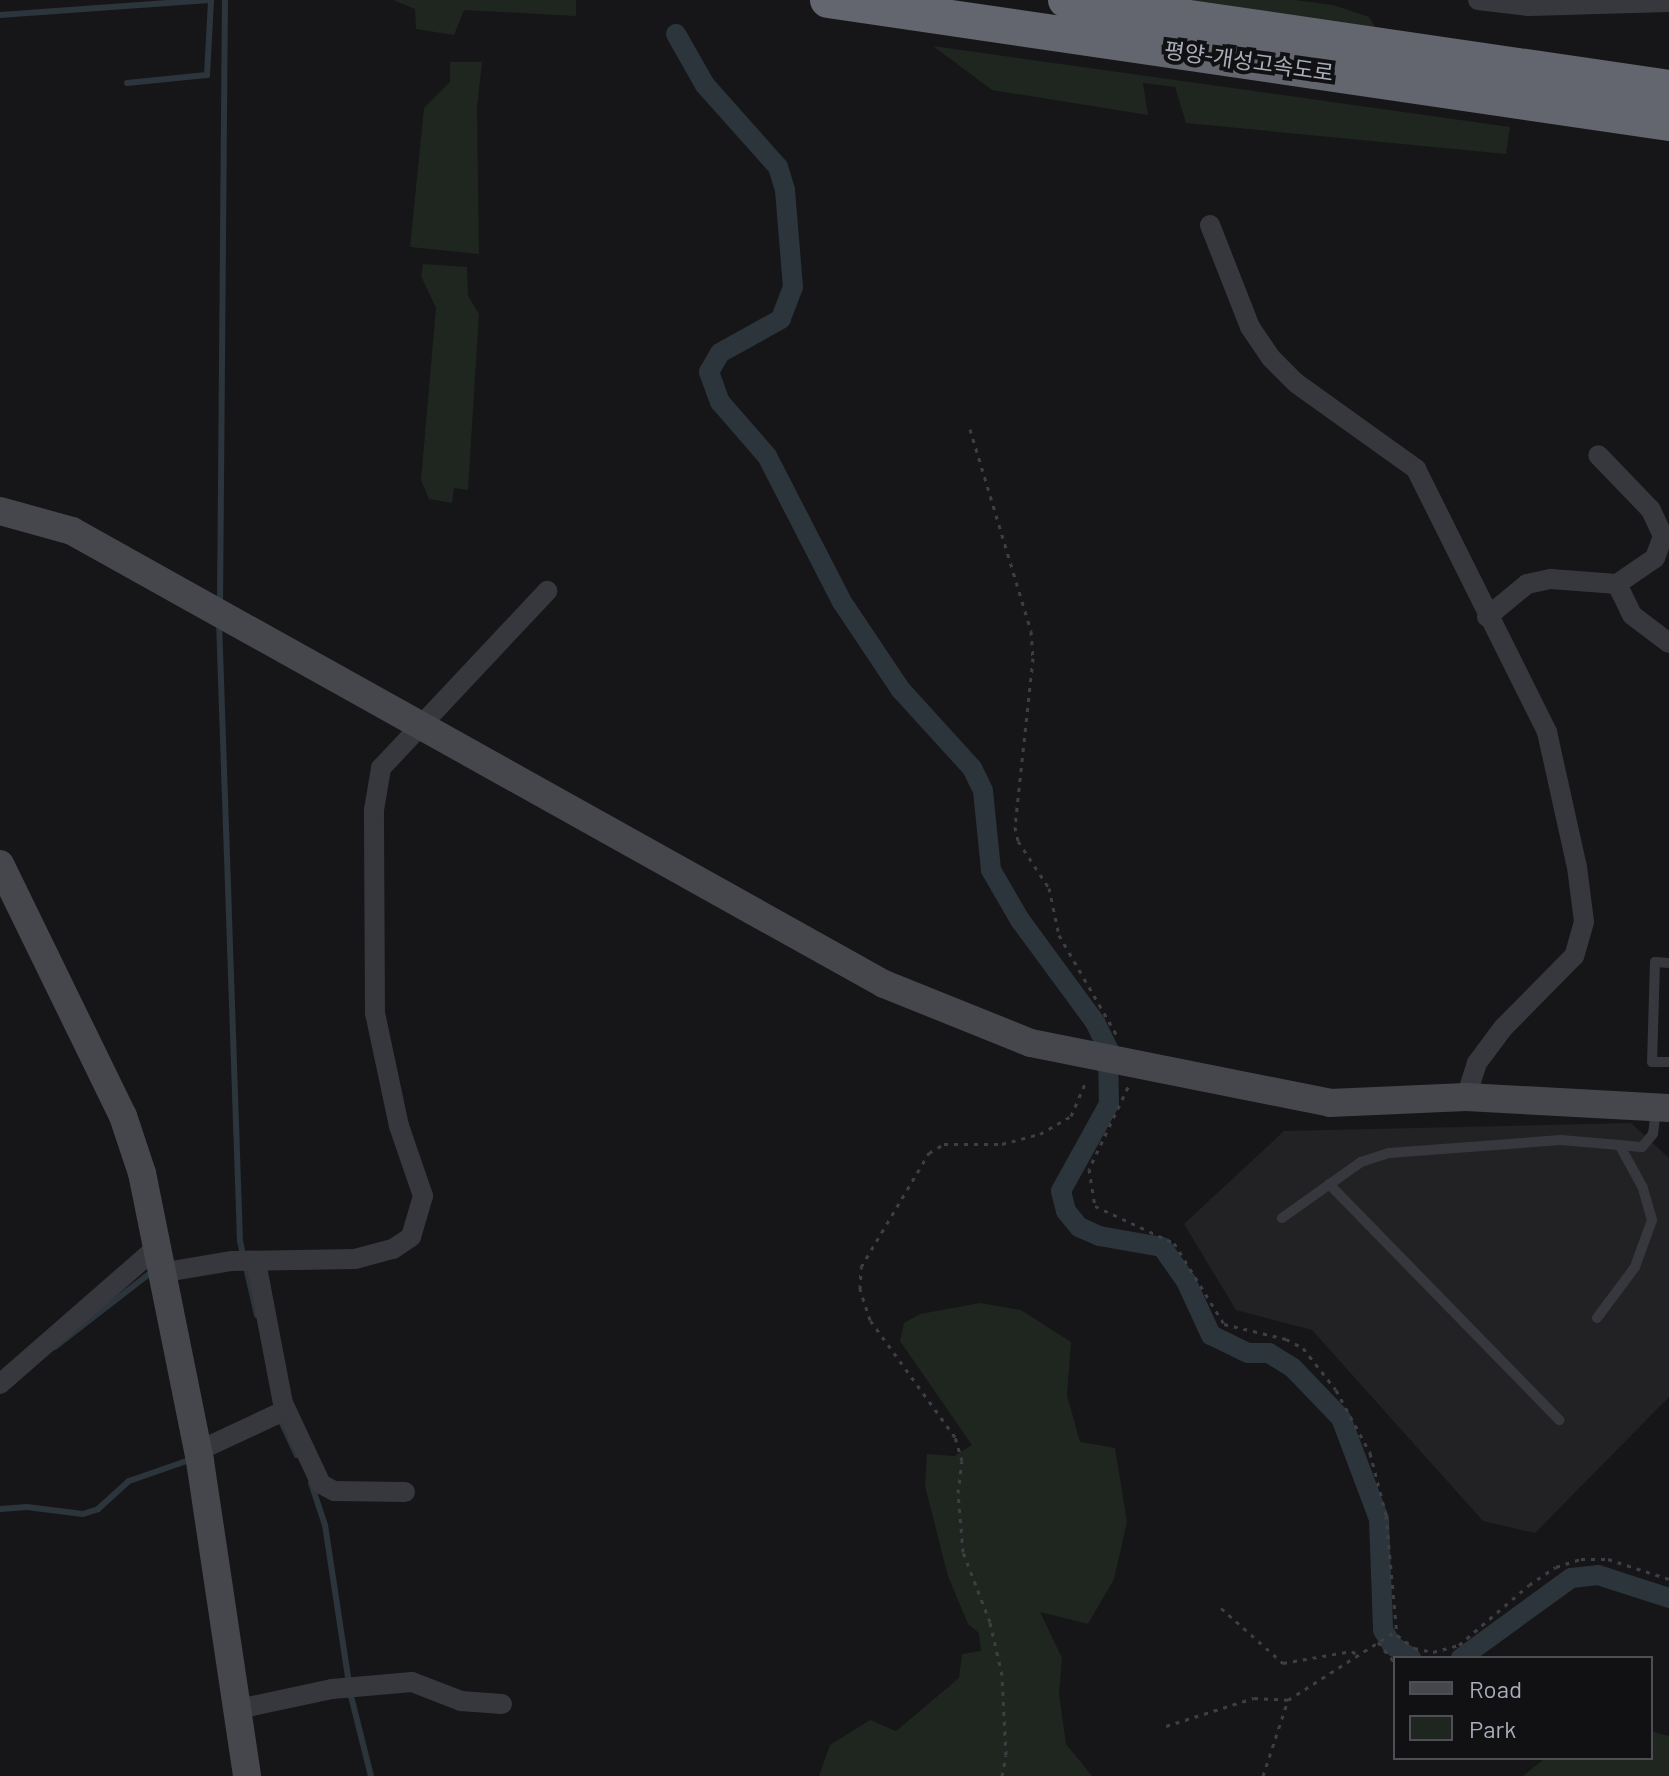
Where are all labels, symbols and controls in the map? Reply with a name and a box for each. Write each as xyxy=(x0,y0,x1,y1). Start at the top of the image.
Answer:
street label: 평양-개성고속도로 xyxy=(1163,36,1335,86)
legend xyxy=(1393,1656,1653,1760)
text: Road xyxy=(1469,1674,1522,1703)
text: Park xyxy=(1469,1714,1516,1743)

